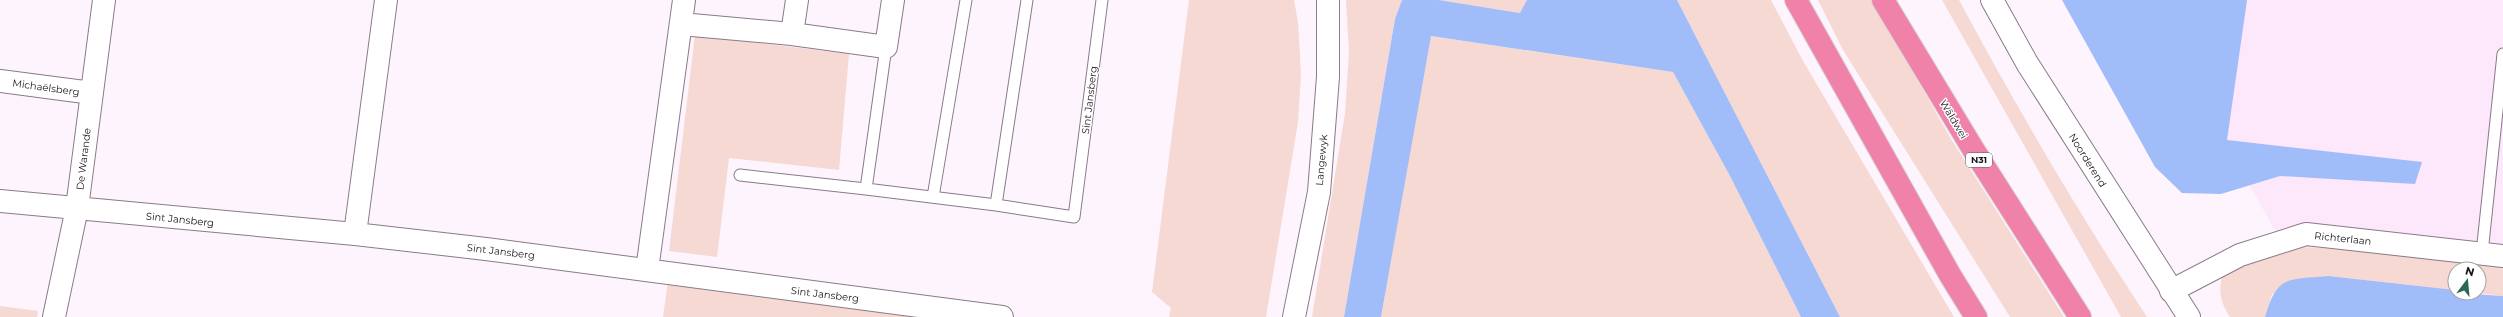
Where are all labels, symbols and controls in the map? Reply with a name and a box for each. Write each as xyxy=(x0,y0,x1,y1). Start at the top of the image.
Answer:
street label: Sint Jansberg xyxy=(1079,65,1100,135)
street label: Michaëlsberg xyxy=(12,76,80,99)
street label: Wâldwei xyxy=(1937,97,1970,141)
street label: De Warande xyxy=(73,127,94,191)
street label: Noorderend xyxy=(2066,131,2109,190)
street label: Langewyk xyxy=(1313,134,1330,186)
road number: N31 xyxy=(1966,153,1992,167)
street label: Sint Jansberg xyxy=(145,209,215,230)
street label: Richterlaan xyxy=(2314,229,2372,248)
street label: Sint Jansberg xyxy=(466,241,536,262)
north arrow xyxy=(2447,261,2487,301)
text: N xyxy=(2464,263,2476,279)
street label: Sint Jansberg xyxy=(790,284,860,305)

